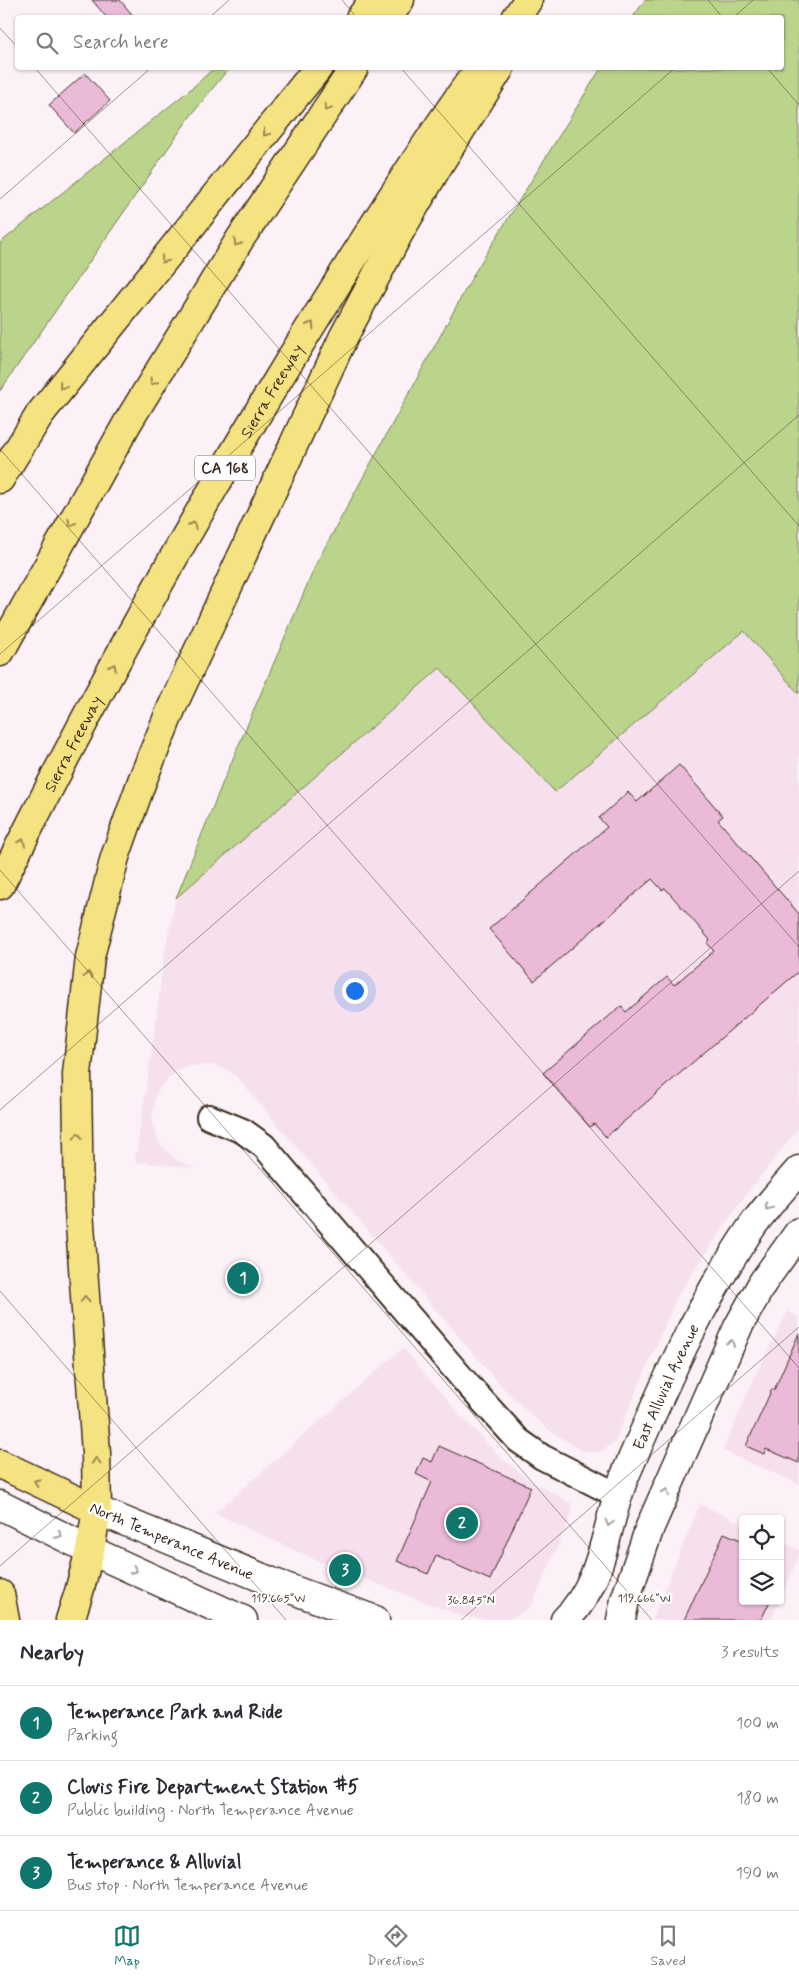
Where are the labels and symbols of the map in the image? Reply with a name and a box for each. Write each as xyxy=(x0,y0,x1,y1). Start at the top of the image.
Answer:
one-way arrow xyxy=(324,103,334,112)
one-way arrow xyxy=(263,127,271,136)
one-way arrow xyxy=(234,238,244,247)
one-way arrow xyxy=(160,254,169,263)
one-way arrow xyxy=(305,322,315,331)
street label: Sierra Freeway xyxy=(236,341,309,442)
one-way arrow xyxy=(149,377,159,386)
one-way arrow xyxy=(59,381,68,390)
road number: CA 168 xyxy=(195,456,255,480)
one-way arrow xyxy=(67,517,77,526)
one-way arrow xyxy=(186,521,196,530)
one-way arrow xyxy=(107,663,117,672)
street label: Sierra Freeway xyxy=(40,692,108,796)
one-way arrow xyxy=(16,838,26,847)
one-way arrow xyxy=(82,970,93,978)
your location xyxy=(342,978,368,1004)
one-way arrow xyxy=(73,1132,83,1140)
one-way arrow xyxy=(765,1201,773,1210)
pin: 1 xyxy=(227,1259,259,1297)
one-way arrow xyxy=(80,1294,91,1302)
street label: East Alluvial Avenue xyxy=(628,1321,705,1453)
one-way arrow xyxy=(725,1339,735,1348)
one-way arrow xyxy=(91,1457,102,1465)
one-way arrow xyxy=(33,1477,42,1488)
one-way arrow xyxy=(659,1488,670,1497)
street label: North Temperance Avenue xyxy=(86,1497,256,1585)
pin: 2 xyxy=(446,1504,478,1542)
one-way arrow xyxy=(605,1518,615,1527)
one-way arrow xyxy=(54,1528,63,1538)
pin: 3 xyxy=(329,1551,361,1589)
one-way arrow xyxy=(129,1564,138,1574)
text: 119.665°W xyxy=(251,1591,305,1607)
text: 119.666°W xyxy=(617,1591,671,1607)
text: 36.845°N xyxy=(447,1593,495,1609)

